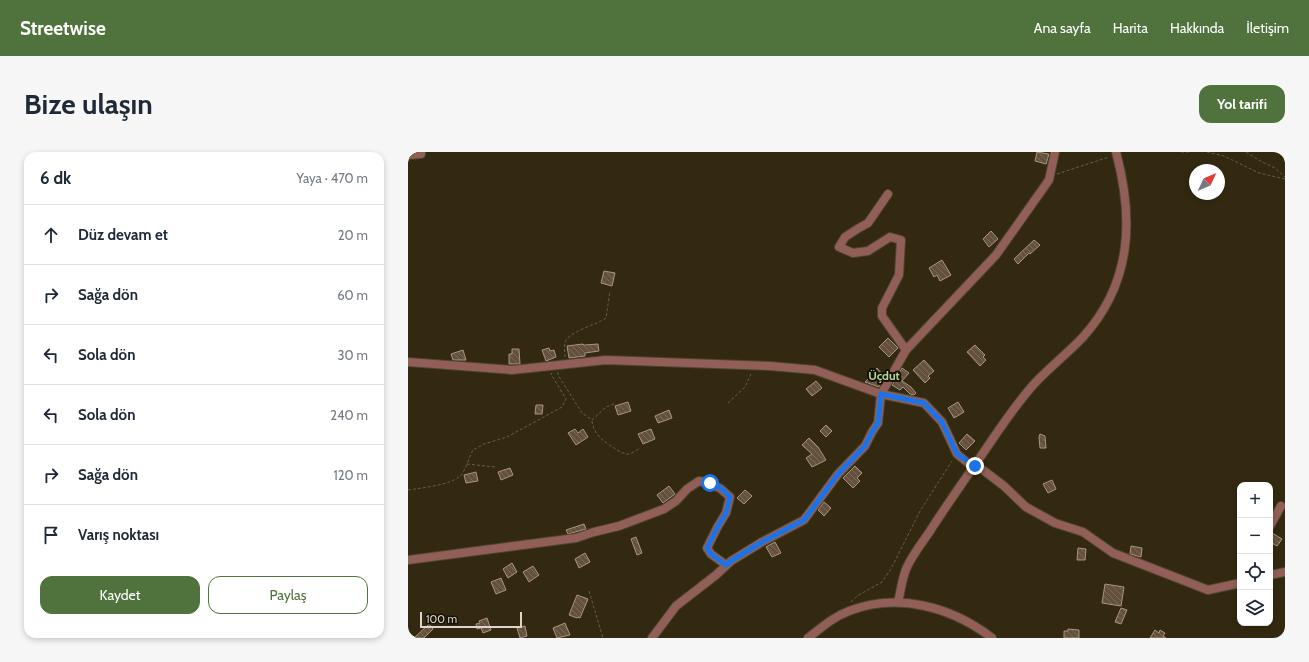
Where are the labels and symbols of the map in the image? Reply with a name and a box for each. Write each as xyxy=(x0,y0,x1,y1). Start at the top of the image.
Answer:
north arrow xyxy=(1189,164,1225,200)
district label: Üçdut xyxy=(868,368,900,383)
route end xyxy=(966,457,984,475)
route start xyxy=(701,474,719,492)
scale bar xyxy=(420,610,522,629)

